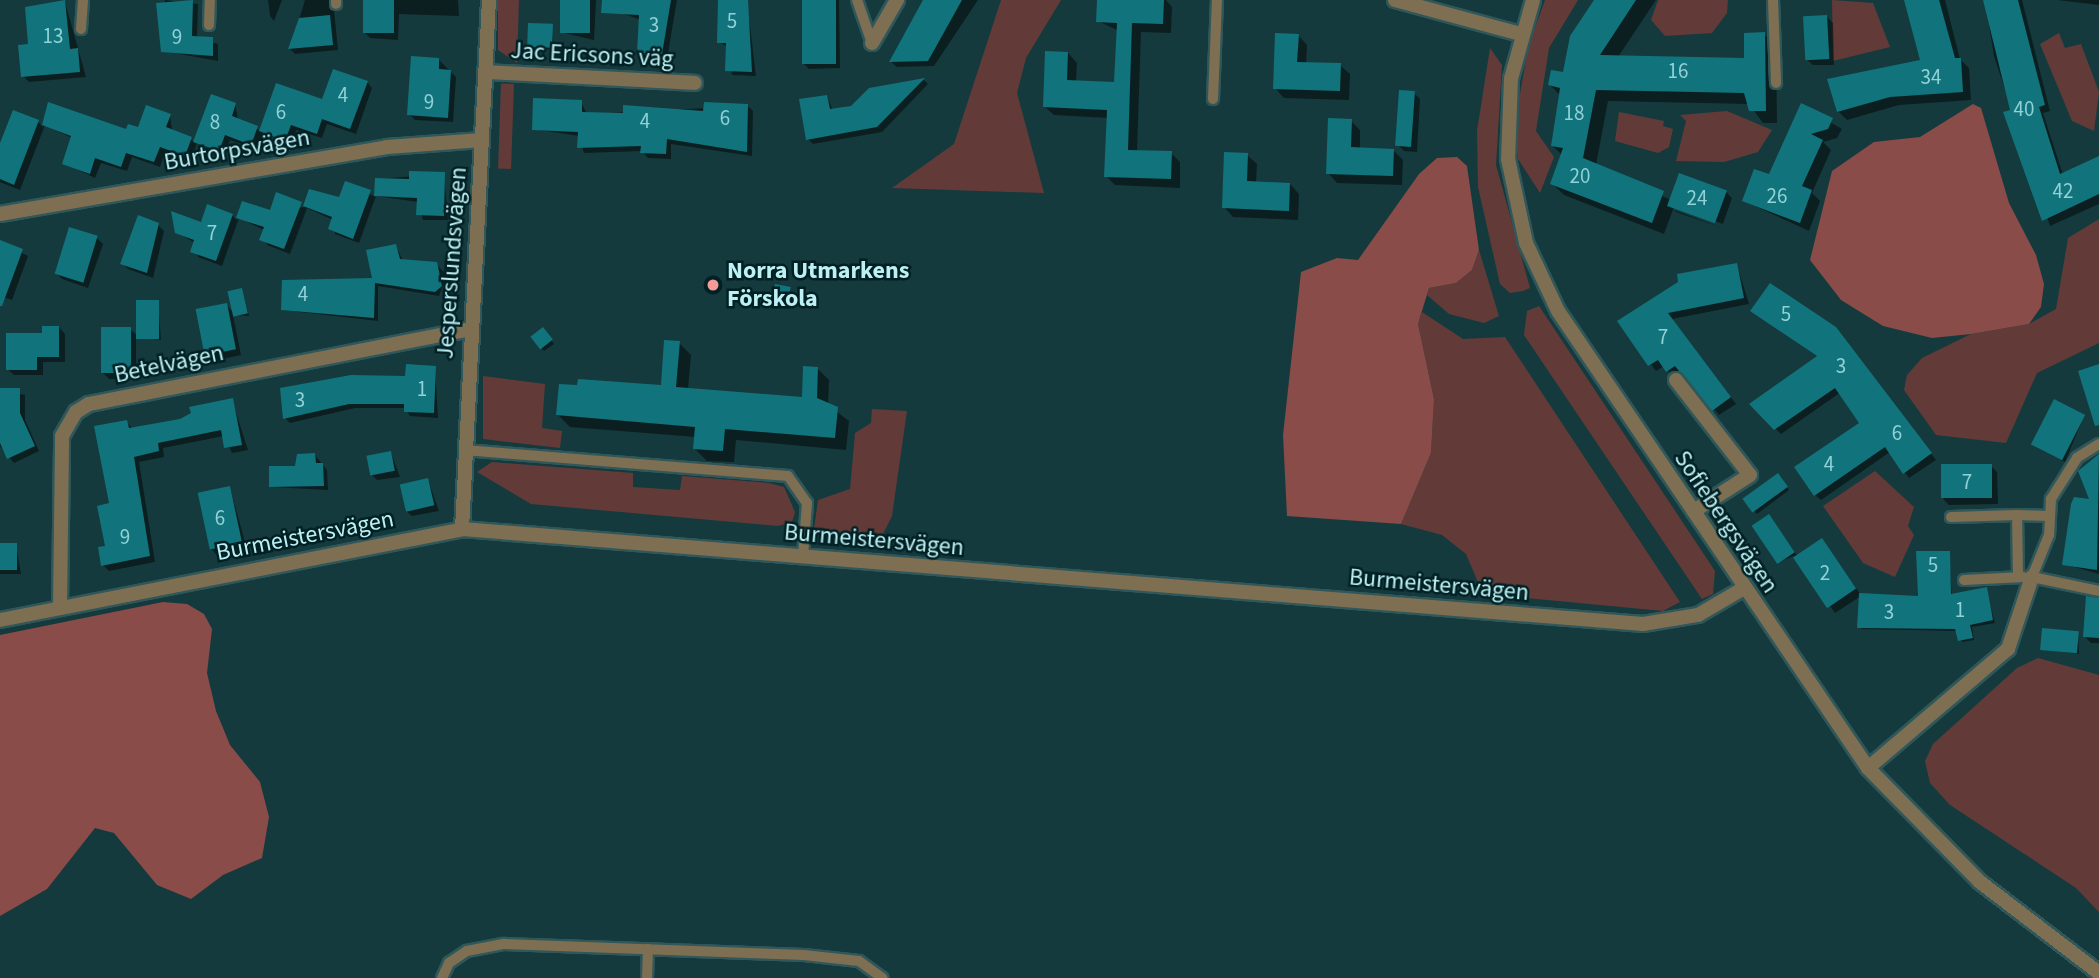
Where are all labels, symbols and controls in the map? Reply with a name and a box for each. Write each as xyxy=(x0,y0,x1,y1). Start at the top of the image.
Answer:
house number: 5 xyxy=(727,8,737,34)
house number: 3 xyxy=(649,12,659,38)
house number: 13 xyxy=(43,23,63,49)
house number: 9 xyxy=(172,24,182,50)
street label: Jac Ericsons väg xyxy=(510,36,674,74)
house number: 16 xyxy=(1668,58,1688,84)
house number: 34 xyxy=(1921,64,1941,90)
house number: 4 xyxy=(338,82,348,108)
house number: 9 xyxy=(424,89,434,115)
house number: 40 xyxy=(2014,96,2034,122)
house number: 6 xyxy=(276,99,286,125)
house number: 18 xyxy=(1564,100,1584,126)
house number: 6 xyxy=(720,105,730,131)
house number: 4 xyxy=(640,108,650,134)
house number: 8 xyxy=(210,109,220,135)
street label: Burtorpsvägen xyxy=(162,123,312,177)
house number: 20 xyxy=(1570,163,1590,189)
street label: Jesperslundsvägen xyxy=(431,166,473,360)
house number: 42 xyxy=(2053,178,2073,204)
house number: 26 xyxy=(1767,183,1787,209)
house number: 24 xyxy=(1687,185,1707,211)
house number: 7 xyxy=(207,220,217,246)
place label: Norra Utmarkens Förskola xyxy=(727,257,909,313)
marker: Norra Utmarkens Förskola xyxy=(705,277,721,293)
house number: 4 xyxy=(298,281,308,307)
house number: 5 xyxy=(1781,301,1791,327)
house number: 7 xyxy=(1658,324,1668,350)
street label: Betelvägen xyxy=(112,338,226,390)
house number: 3 xyxy=(1836,353,1846,379)
house number: 1 xyxy=(417,376,427,402)
house number: 3 xyxy=(295,387,305,413)
house number: 6 xyxy=(1892,420,1902,446)
street label: Sofiebergsvägen xyxy=(1668,445,1784,599)
house number: 4 xyxy=(1824,451,1834,477)
house number: 7 xyxy=(1962,469,1972,495)
street label: Burmeistersvägen xyxy=(214,505,396,567)
house number: 6 xyxy=(215,505,225,531)
street label: Burmeistersvägen xyxy=(783,518,965,562)
house number: 9 xyxy=(120,524,130,550)
house number: 5 xyxy=(1928,552,1938,578)
house number: 2 xyxy=(1820,560,1830,586)
street label: Burmeistersvägen xyxy=(1348,563,1530,607)
house number: 1 xyxy=(1955,597,1965,623)
house number: 3 xyxy=(1884,599,1894,625)

